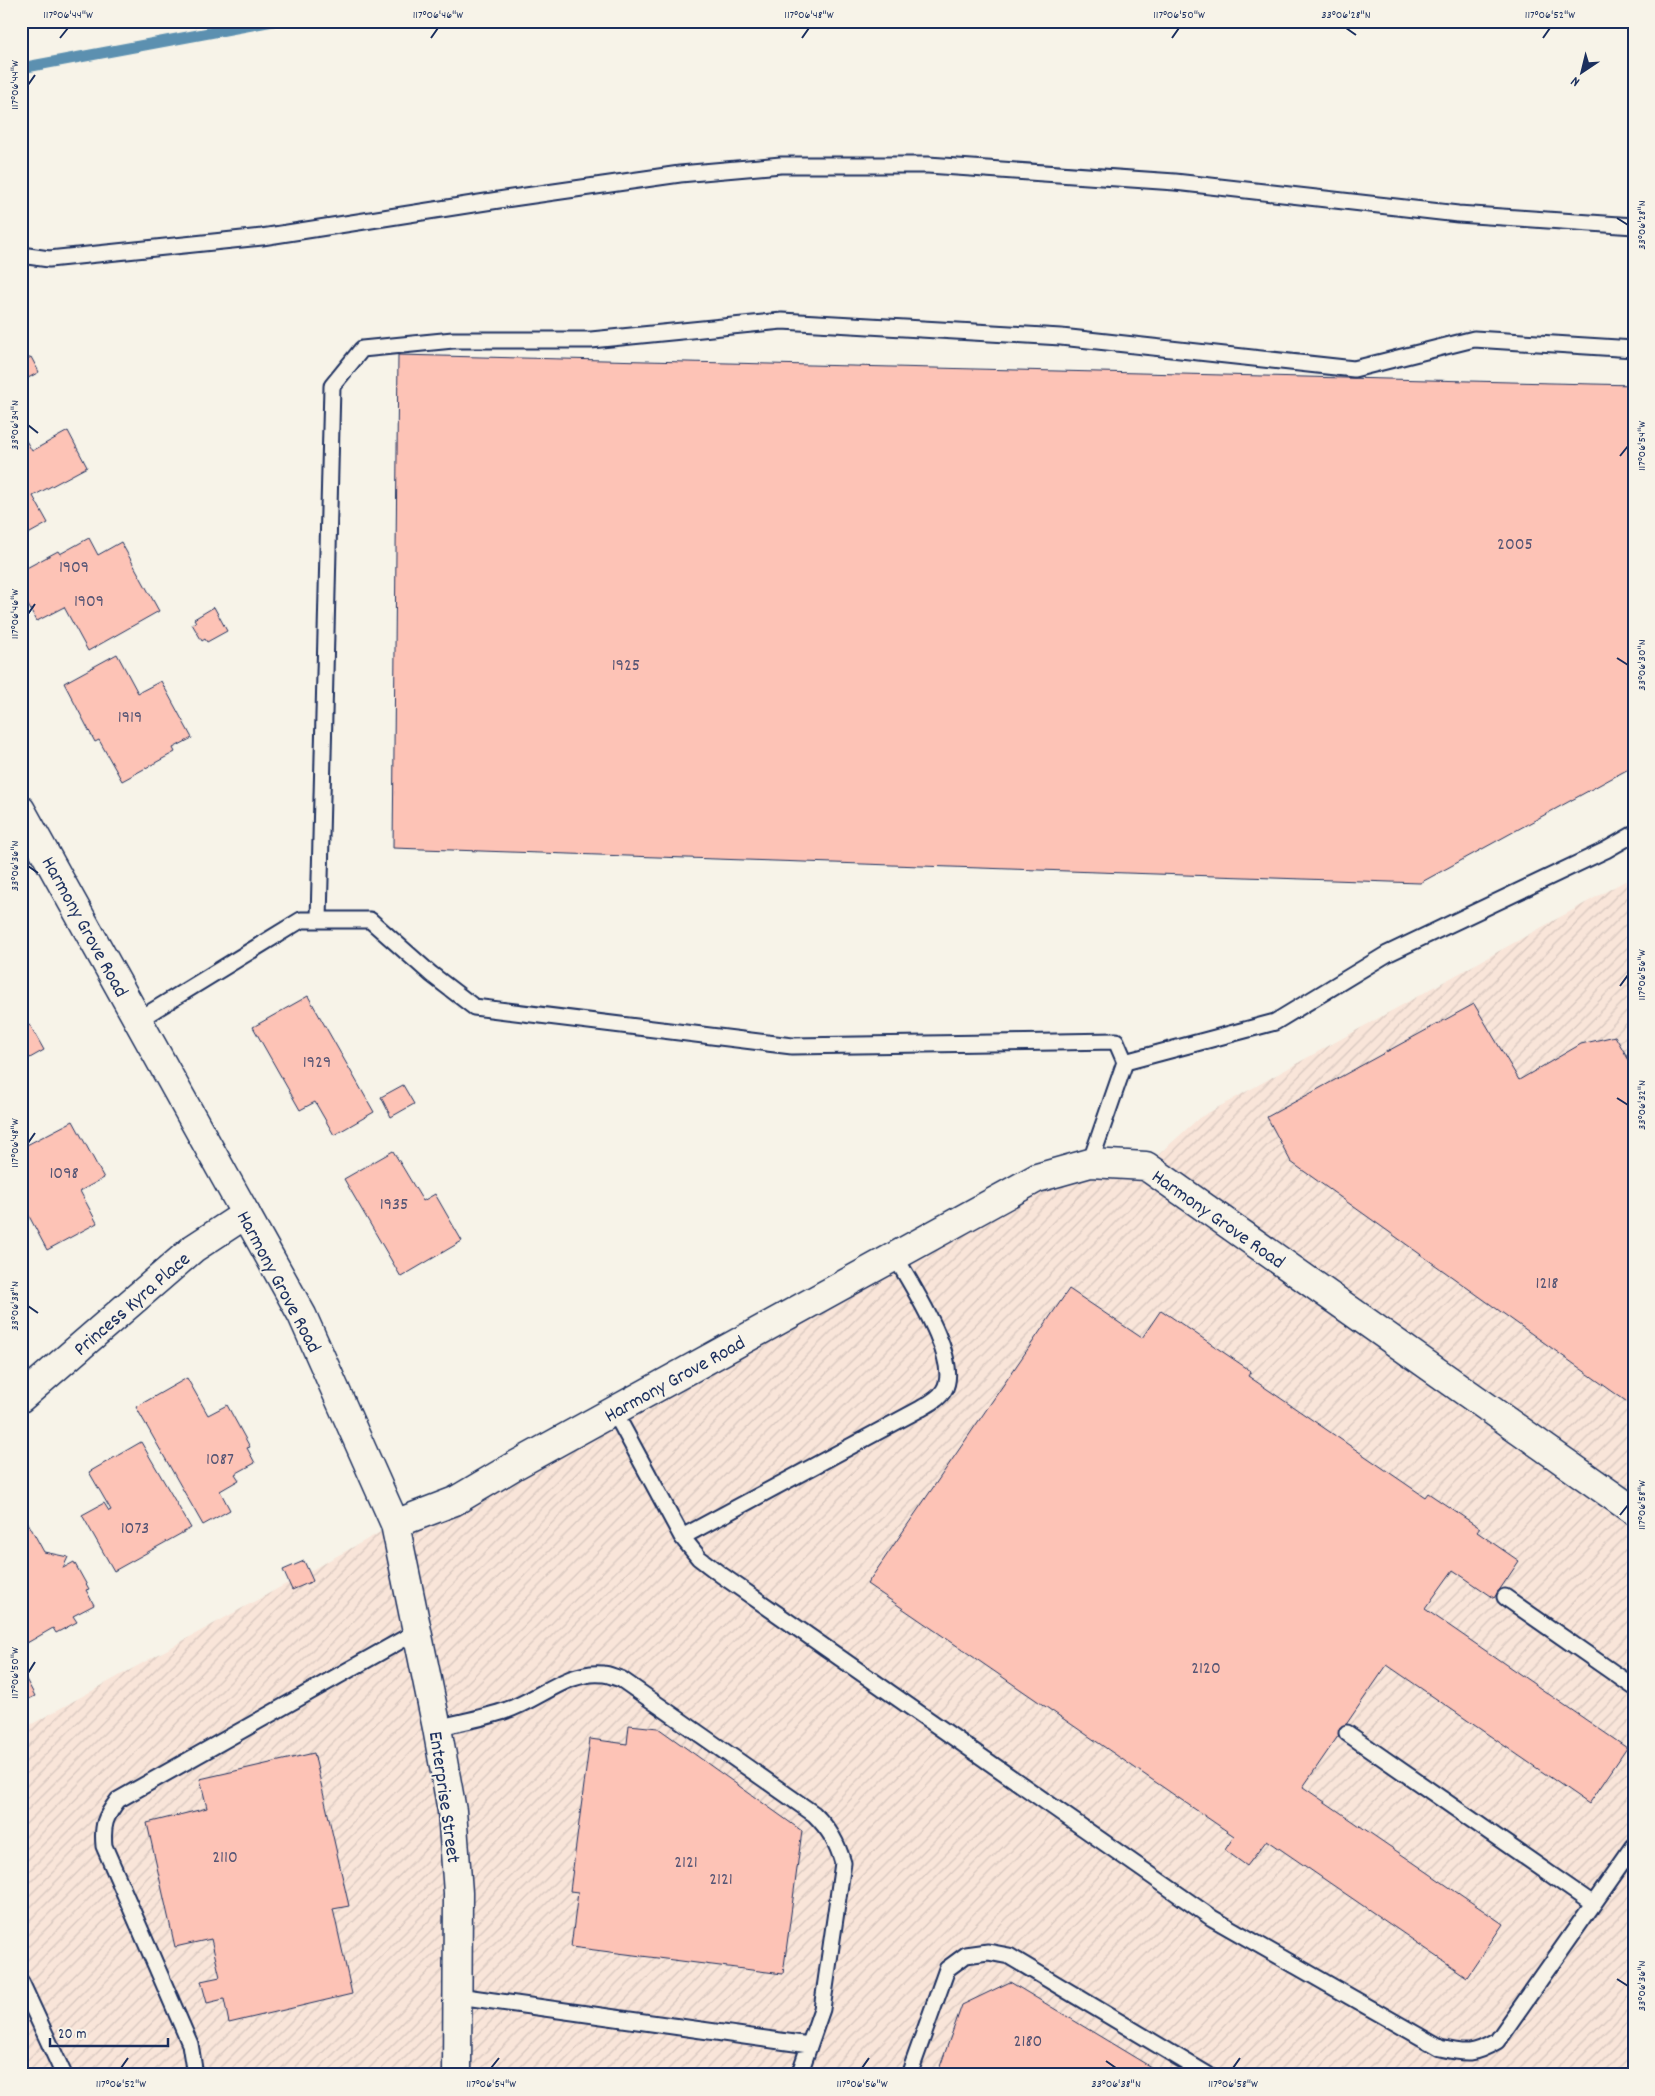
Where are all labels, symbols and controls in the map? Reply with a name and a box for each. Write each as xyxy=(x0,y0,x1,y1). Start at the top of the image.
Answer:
text: 117°06'44"W xyxy=(43,7,93,24)
text: 117°06'46"W xyxy=(413,7,463,24)
text: 117°06'48"W xyxy=(784,7,834,24)
text: 117°06'50"W xyxy=(1153,7,1205,24)
text: 33°06'28"N xyxy=(1321,7,1371,24)
text: 117°06'52"W xyxy=(1525,7,1575,24)
north arrow xyxy=(1558,48,1608,98)
text: 117°06'44"W xyxy=(7,60,24,110)
text: N xyxy=(1567,71,1584,91)
text: 33°06'28"N xyxy=(1634,200,1651,250)
text: 33°06'34"N xyxy=(7,400,24,450)
text: 117°06'54"W xyxy=(1634,421,1651,471)
house number: 2005 xyxy=(1497,533,1533,558)
house number: 1909 xyxy=(59,556,89,581)
text: 117°06'46"W xyxy=(7,589,24,639)
house number: 1909 xyxy=(74,590,104,615)
text: 33°06'30"N xyxy=(1634,639,1651,691)
house number: 1925 xyxy=(612,654,640,679)
house number: 1919 xyxy=(118,706,142,731)
text: 33°06'36"N xyxy=(7,841,24,891)
street label: Harmony Grove Road xyxy=(33,852,134,1003)
text: 117°06'56"W xyxy=(1634,949,1651,1001)
house number: 1929 xyxy=(303,1051,331,1076)
text: 33°06'32"N xyxy=(1634,1080,1651,1130)
text: 117°06'48"W xyxy=(7,1118,24,1168)
house number: 1098 xyxy=(49,1162,79,1187)
street label: Harmony Grove Road xyxy=(1145,1164,1290,1277)
house number: 1935 xyxy=(380,1193,408,1218)
street label: Harmony Grove Road xyxy=(228,1206,327,1358)
street label: Princess Kyra Place xyxy=(69,1247,198,1364)
house number: 1218 xyxy=(1536,1272,1558,1297)
text: 33°06'38"N xyxy=(7,1281,24,1331)
street label: Harmony Grove Road xyxy=(600,1330,751,1431)
house number: 1087 xyxy=(206,1448,234,1473)
text: 117°06'58"W xyxy=(1634,1480,1651,1530)
house number: 1073 xyxy=(121,1517,149,1542)
text: 117°06'50"W xyxy=(7,1647,24,1699)
house number: 2120 xyxy=(1191,1657,1221,1682)
street label: Enterprise Street xyxy=(420,1730,466,1865)
house number: 2110 xyxy=(212,1846,238,1871)
house number: 2121 xyxy=(674,1851,698,1876)
house number: 2121 xyxy=(709,1868,733,1893)
text: 33°06'36"N xyxy=(1634,1961,1651,2011)
scale bar xyxy=(50,2016,168,2048)
text: 20 m xyxy=(58,2024,86,2046)
house number: 2180 xyxy=(1014,2030,1042,2055)
text: 117°06'52"W xyxy=(96,2076,146,2093)
text: 117°06'54"W xyxy=(466,2076,516,2093)
text: 117°06'56"W xyxy=(836,2076,888,2093)
text: 33°06'38"N xyxy=(1091,2076,1141,2093)
text: 117°06'58"W xyxy=(1208,2076,1258,2093)

